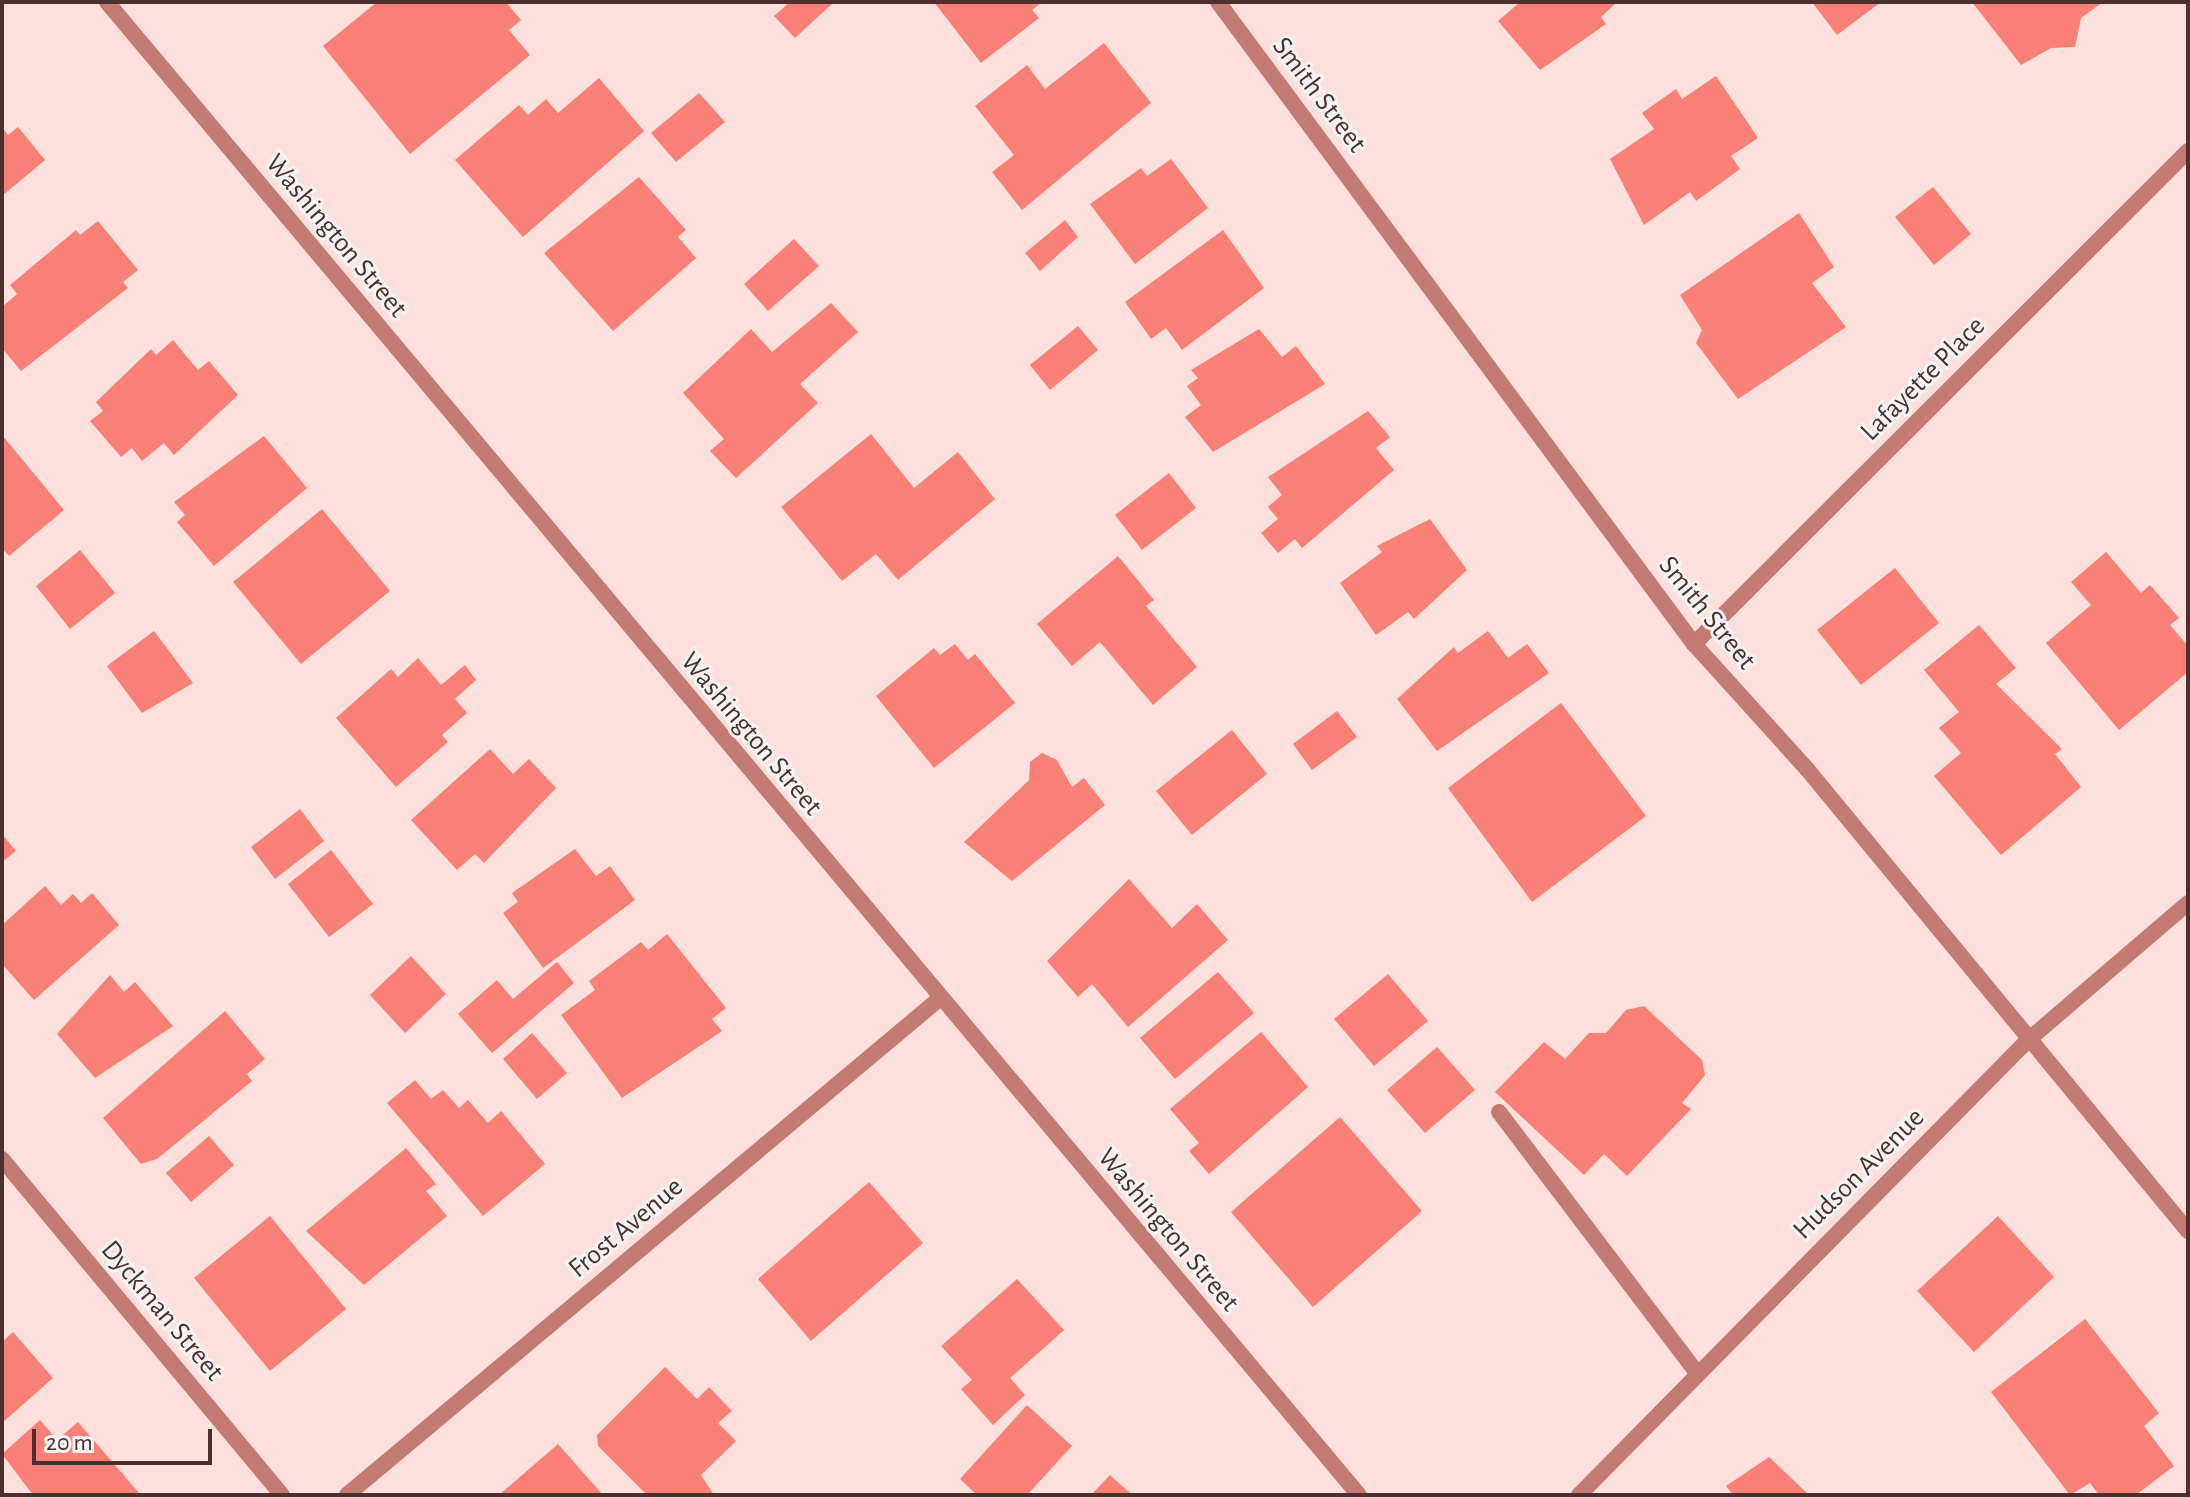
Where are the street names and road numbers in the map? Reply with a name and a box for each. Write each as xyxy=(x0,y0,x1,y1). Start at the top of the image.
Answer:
street label: Smith Street xyxy=(1265,31,1373,159)
street label: Washington Street xyxy=(258,147,414,325)
street label: Lafayette Place xyxy=(1854,310,1992,448)
street label: Smith Street xyxy=(1651,550,1763,676)
street label: Washington Street xyxy=(673,645,829,823)
street label: Hudson Avenue xyxy=(1786,1101,1932,1247)
street label: Washington Street xyxy=(1090,1141,1246,1319)
street label: Frost Avenue xyxy=(562,1170,690,1286)
street label: Dyckman Street xyxy=(93,1234,231,1388)

